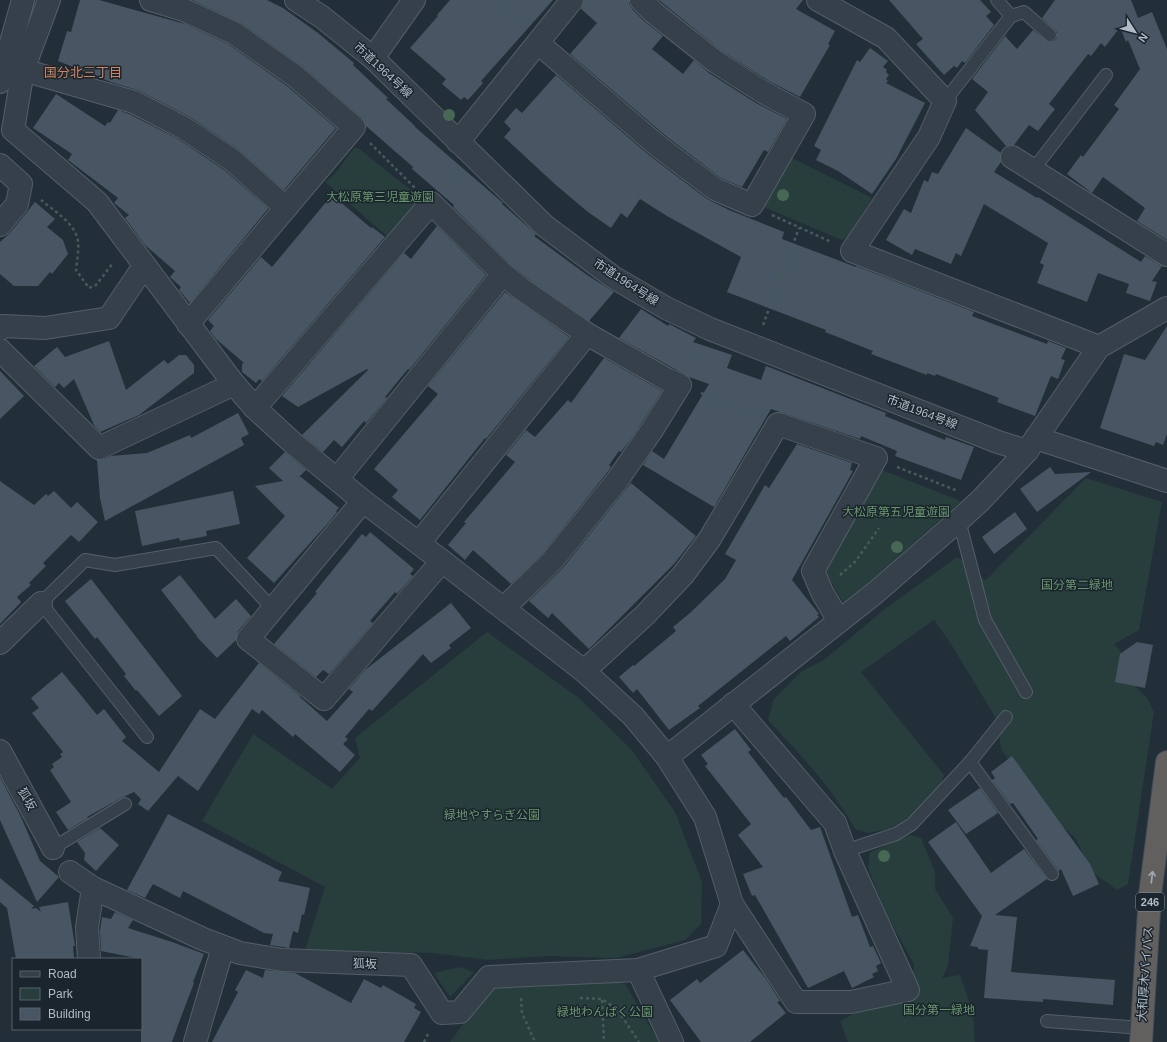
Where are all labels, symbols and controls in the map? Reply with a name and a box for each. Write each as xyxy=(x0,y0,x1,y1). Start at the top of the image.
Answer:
north arrow xyxy=(1115,12,1155,52)
text: N xyxy=(1136,31,1150,45)
street label: 市道1964号線 xyxy=(351,39,415,101)
district label: 国分北三丁目 xyxy=(44,65,122,80)
park label: 大松原第三児童遊園 xyxy=(326,190,434,204)
street label: 市道1964号線 xyxy=(591,256,661,308)
street label: 市道1964号線 xyxy=(885,392,959,432)
park label: 大松原第五児童遊園 xyxy=(842,505,950,519)
park label: 国分第二緑地 xyxy=(1041,578,1113,592)
street label: 狐坂 xyxy=(15,785,39,813)
park label: 緑地やすらぎ公園 xyxy=(444,808,540,822)
one-way arrow xyxy=(1148,871,1156,884)
road number: 246 xyxy=(1136,893,1164,911)
street label: 大和厚木バイパス xyxy=(1135,926,1155,1022)
street label: 狐坂 xyxy=(353,957,377,971)
legend xyxy=(12,958,142,1030)
text: Road xyxy=(48,967,77,981)
text: Park xyxy=(48,987,74,1001)
park label: 国分第一緑地 xyxy=(903,1003,975,1017)
park label: 緑地わんぱく公園 xyxy=(557,1005,653,1019)
text: Building xyxy=(48,1007,91,1021)

